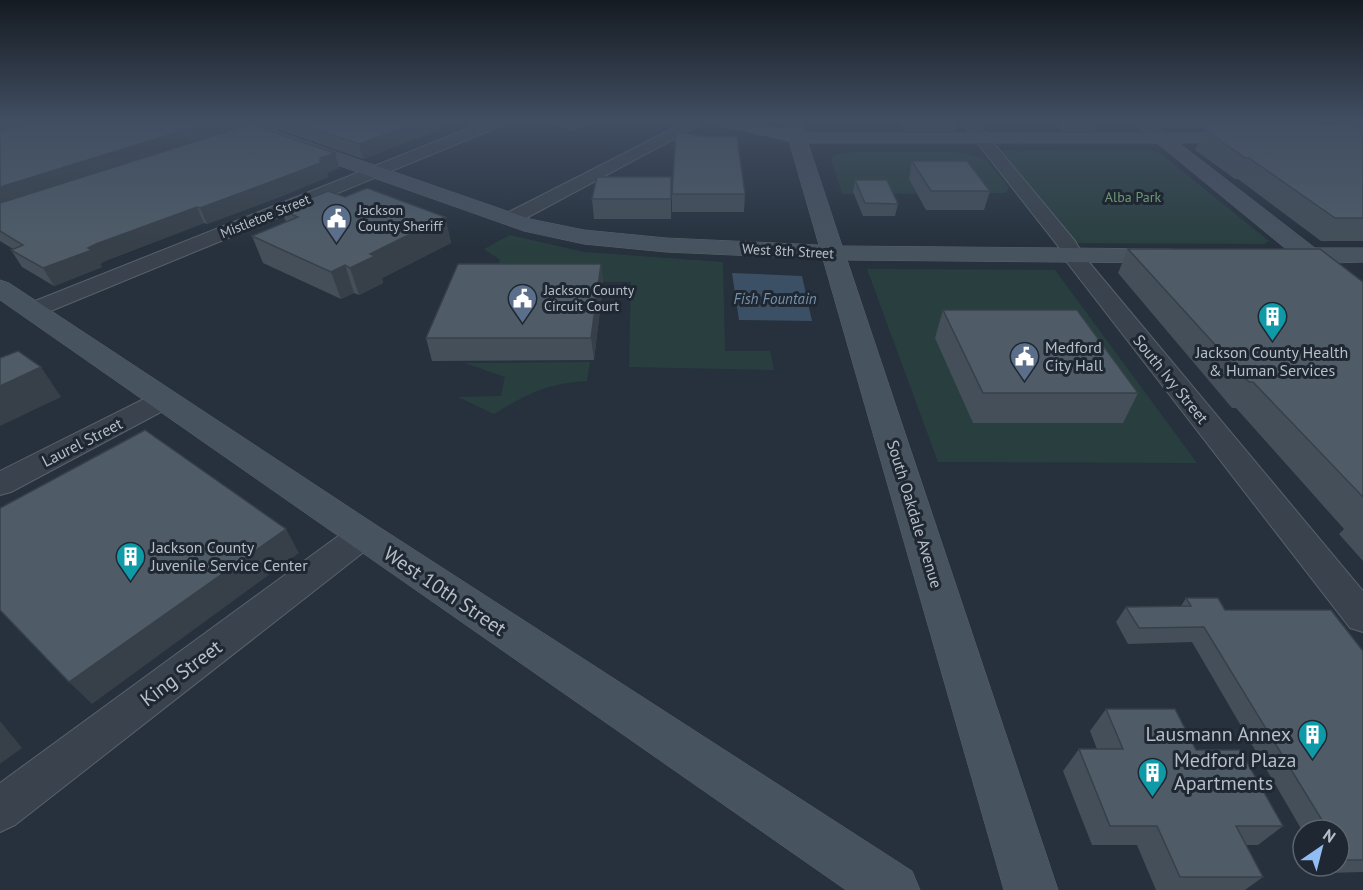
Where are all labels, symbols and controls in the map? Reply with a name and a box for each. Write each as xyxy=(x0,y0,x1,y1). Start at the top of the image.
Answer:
park label: Alba Park xyxy=(1105,188,1161,206)
street label: Mistletoe Street xyxy=(217,190,313,242)
place label: Jackson County Sheriff xyxy=(357,201,443,235)
public building icon: Jackson County Sheriff xyxy=(321,202,353,244)
street label: West 8th Street xyxy=(742,240,835,262)
place label: Jackson County Circuit Court xyxy=(543,281,635,315)
public building icon: Jackson County Circuit Court xyxy=(507,282,539,324)
water label: Fish Fountain xyxy=(733,289,817,308)
building icon: Jackson County Health & Human Services xyxy=(1256,300,1288,342)
street label: South Ivy Street xyxy=(1129,330,1213,428)
place label: Medford City Hall xyxy=(1045,337,1103,375)
public building icon: Medford City Hall xyxy=(1008,340,1040,382)
place label: Jackson County Health & Human Services xyxy=(1195,342,1348,380)
street label: Laurel Street xyxy=(38,413,126,471)
street label: South Oakdale Avenue xyxy=(883,438,947,590)
place label: Jackson County Juvenile Service Center xyxy=(150,537,308,575)
building icon: Jackson County Juvenile Service Center xyxy=(114,540,146,582)
street label: West 10th Street xyxy=(379,540,511,642)
street label: King Street xyxy=(135,634,227,712)
building icon: Lausmann Annex xyxy=(1296,718,1328,760)
place label: Lausmann Annex xyxy=(1146,721,1291,747)
place label: Medford Plaza Apartments xyxy=(1174,747,1296,796)
building icon: Medford Plaza Apartments xyxy=(1137,756,1169,798)
north arrow xyxy=(1291,818,1351,878)
text: N xyxy=(1320,825,1340,847)

